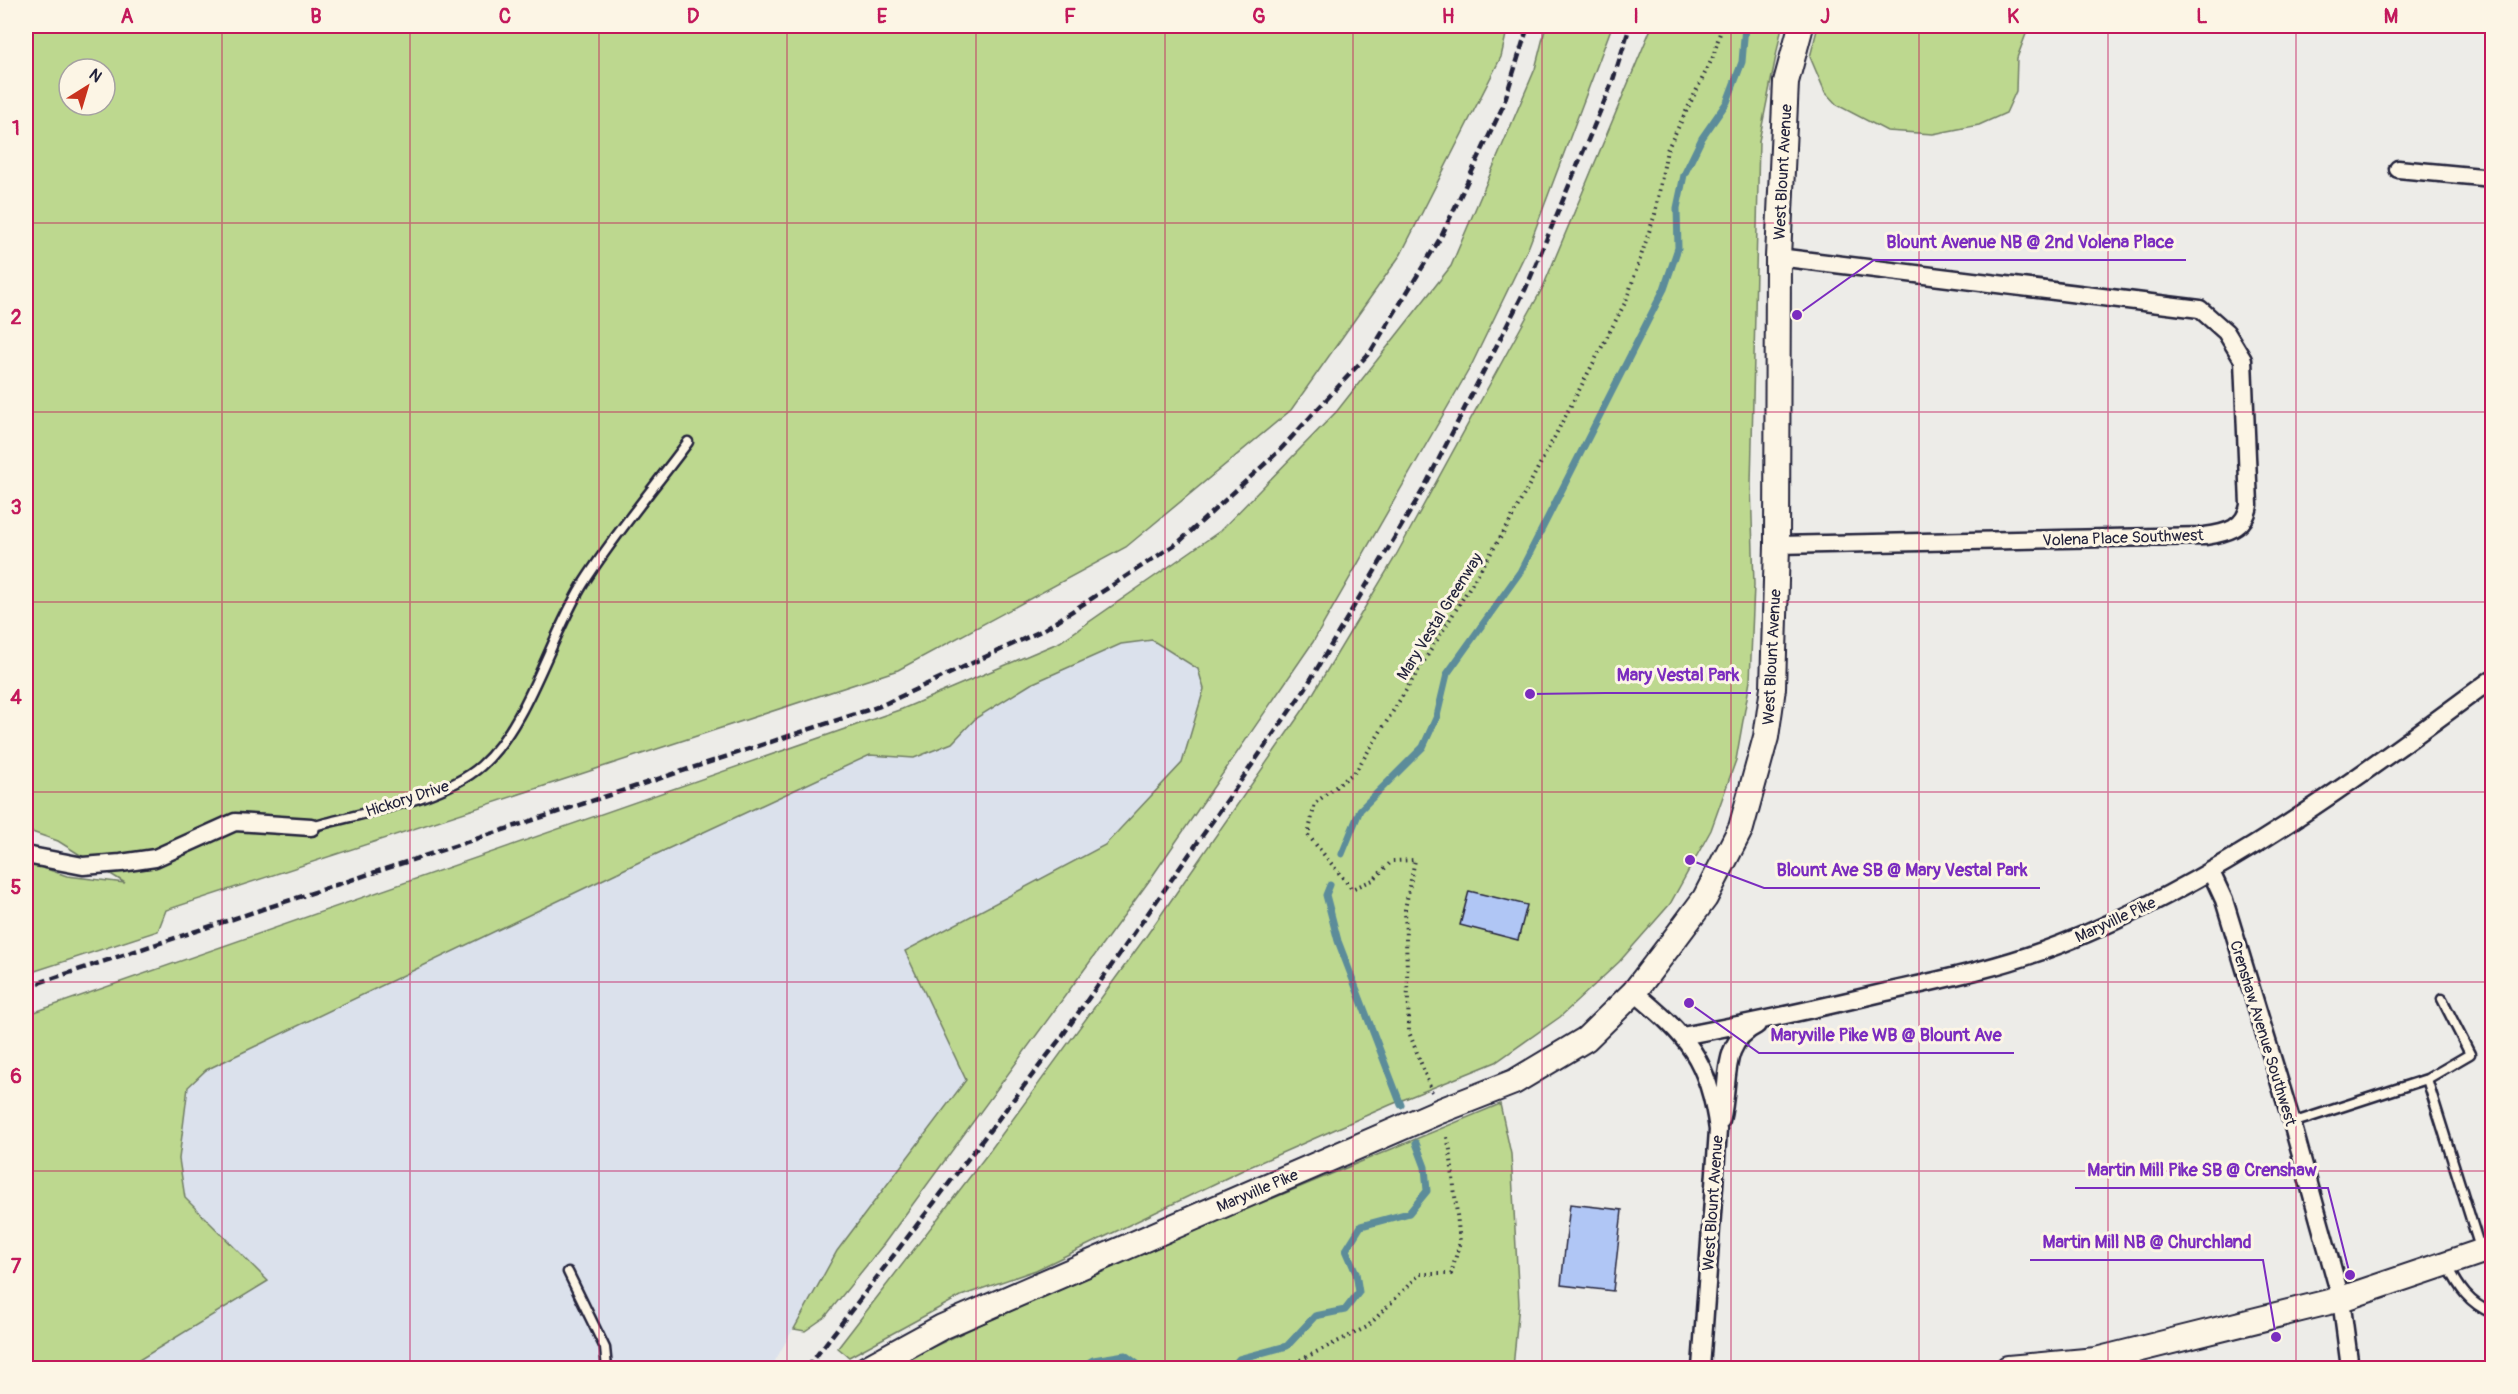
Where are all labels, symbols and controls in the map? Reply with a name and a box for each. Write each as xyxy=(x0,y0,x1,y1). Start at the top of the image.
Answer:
text: A xyxy=(121,4,134,29)
text: B xyxy=(310,4,322,29)
text: C xyxy=(499,4,511,29)
text: D xyxy=(687,4,700,29)
text: E xyxy=(877,4,888,29)
text: F xyxy=(1064,4,1076,29)
text: G xyxy=(1252,4,1266,29)
text: H xyxy=(1442,4,1455,29)
text: I xyxy=(1633,4,1639,29)
text: J xyxy=(1820,4,1830,29)
text: K xyxy=(2007,4,2019,29)
text: L xyxy=(2196,4,2208,29)
text: M xyxy=(2384,4,2398,29)
north arrow xyxy=(57,57,117,117)
text: N xyxy=(85,65,106,87)
street label: West Blount Avenue xyxy=(1769,103,1797,241)
text: 1 xyxy=(12,116,20,141)
callout: Blount Avenue NB @ 2nd Volena Place xyxy=(1874,224,2186,260)
text: Blount Avenue NB @ 2nd Volena Place xyxy=(1886,231,2175,254)
text: 2 xyxy=(10,305,22,330)
text: 3 xyxy=(10,495,22,520)
street label: Volena Place Southwest xyxy=(2042,525,2205,551)
street label: Mary Vestal Greenway xyxy=(1393,549,1487,684)
street label: West Blount Avenue xyxy=(1758,588,1786,726)
callout: Mary Vestal Park xyxy=(1605,657,1751,693)
text: Mary Vestal Park xyxy=(1617,664,1740,687)
text: 4 xyxy=(10,685,22,710)
street label: Hickory Drive xyxy=(363,776,452,822)
callout: Blount Ave SB @ Mary Vestal Park xyxy=(1764,852,2040,888)
text: Blount Ave SB @ Mary Vestal Park xyxy=(1776,859,2028,882)
text: 5 xyxy=(11,875,22,900)
street label: Maryville Pike xyxy=(2072,892,2159,947)
street label: Crenshaw Avenue Southwest xyxy=(2225,938,2301,1129)
callout: Maryville Pike WB @ Blount Ave xyxy=(1759,1017,2014,1053)
text: Maryville Pike WB @ Blount Ave xyxy=(1770,1024,2003,1047)
text: 6 xyxy=(10,1064,22,1089)
street label: West Blount Avenue xyxy=(1698,1134,1728,1272)
callout: Martin Mill Pike SB @ Crenshaw xyxy=(2075,1152,2328,1188)
text: Martin Mill Pike SB @ Crenshaw xyxy=(2087,1159,2318,1182)
street label: Maryville Pike xyxy=(1214,1165,1301,1217)
callout: Martin Mill NB @ Churchland xyxy=(2030,1224,2263,1260)
text: Martin Mill NB @ Churchland xyxy=(2042,1231,2252,1254)
text: 7 xyxy=(11,1254,22,1279)

